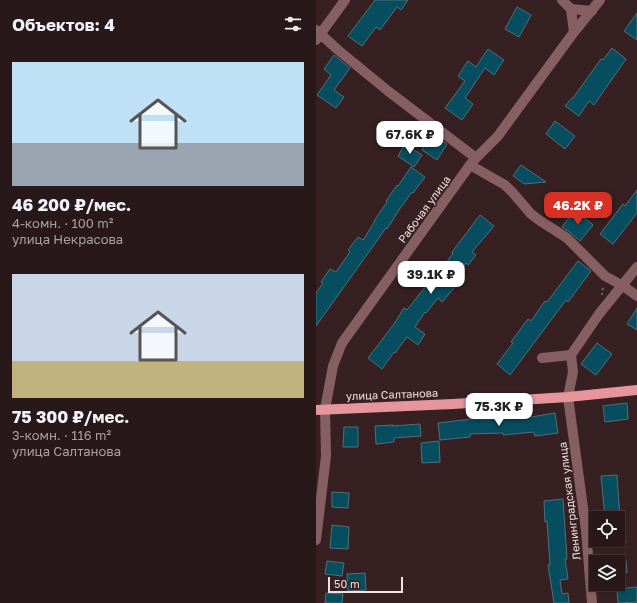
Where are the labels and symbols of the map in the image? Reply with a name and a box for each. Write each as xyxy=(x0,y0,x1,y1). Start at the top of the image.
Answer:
pin: 67.6K ₽ xyxy=(373,121,447,155)
street label: Рабочая улица xyxy=(395,173,453,245)
pin: 46.2K ₽ xyxy=(541,192,615,226)
pin: 39.1K ₽ xyxy=(394,261,468,295)
street label: улица Салтанова xyxy=(346,386,438,402)
pin: 75.3K ₽ xyxy=(462,393,536,427)
street label: Ленинградская улица xyxy=(555,441,583,561)
scale bar xyxy=(328,575,403,594)

